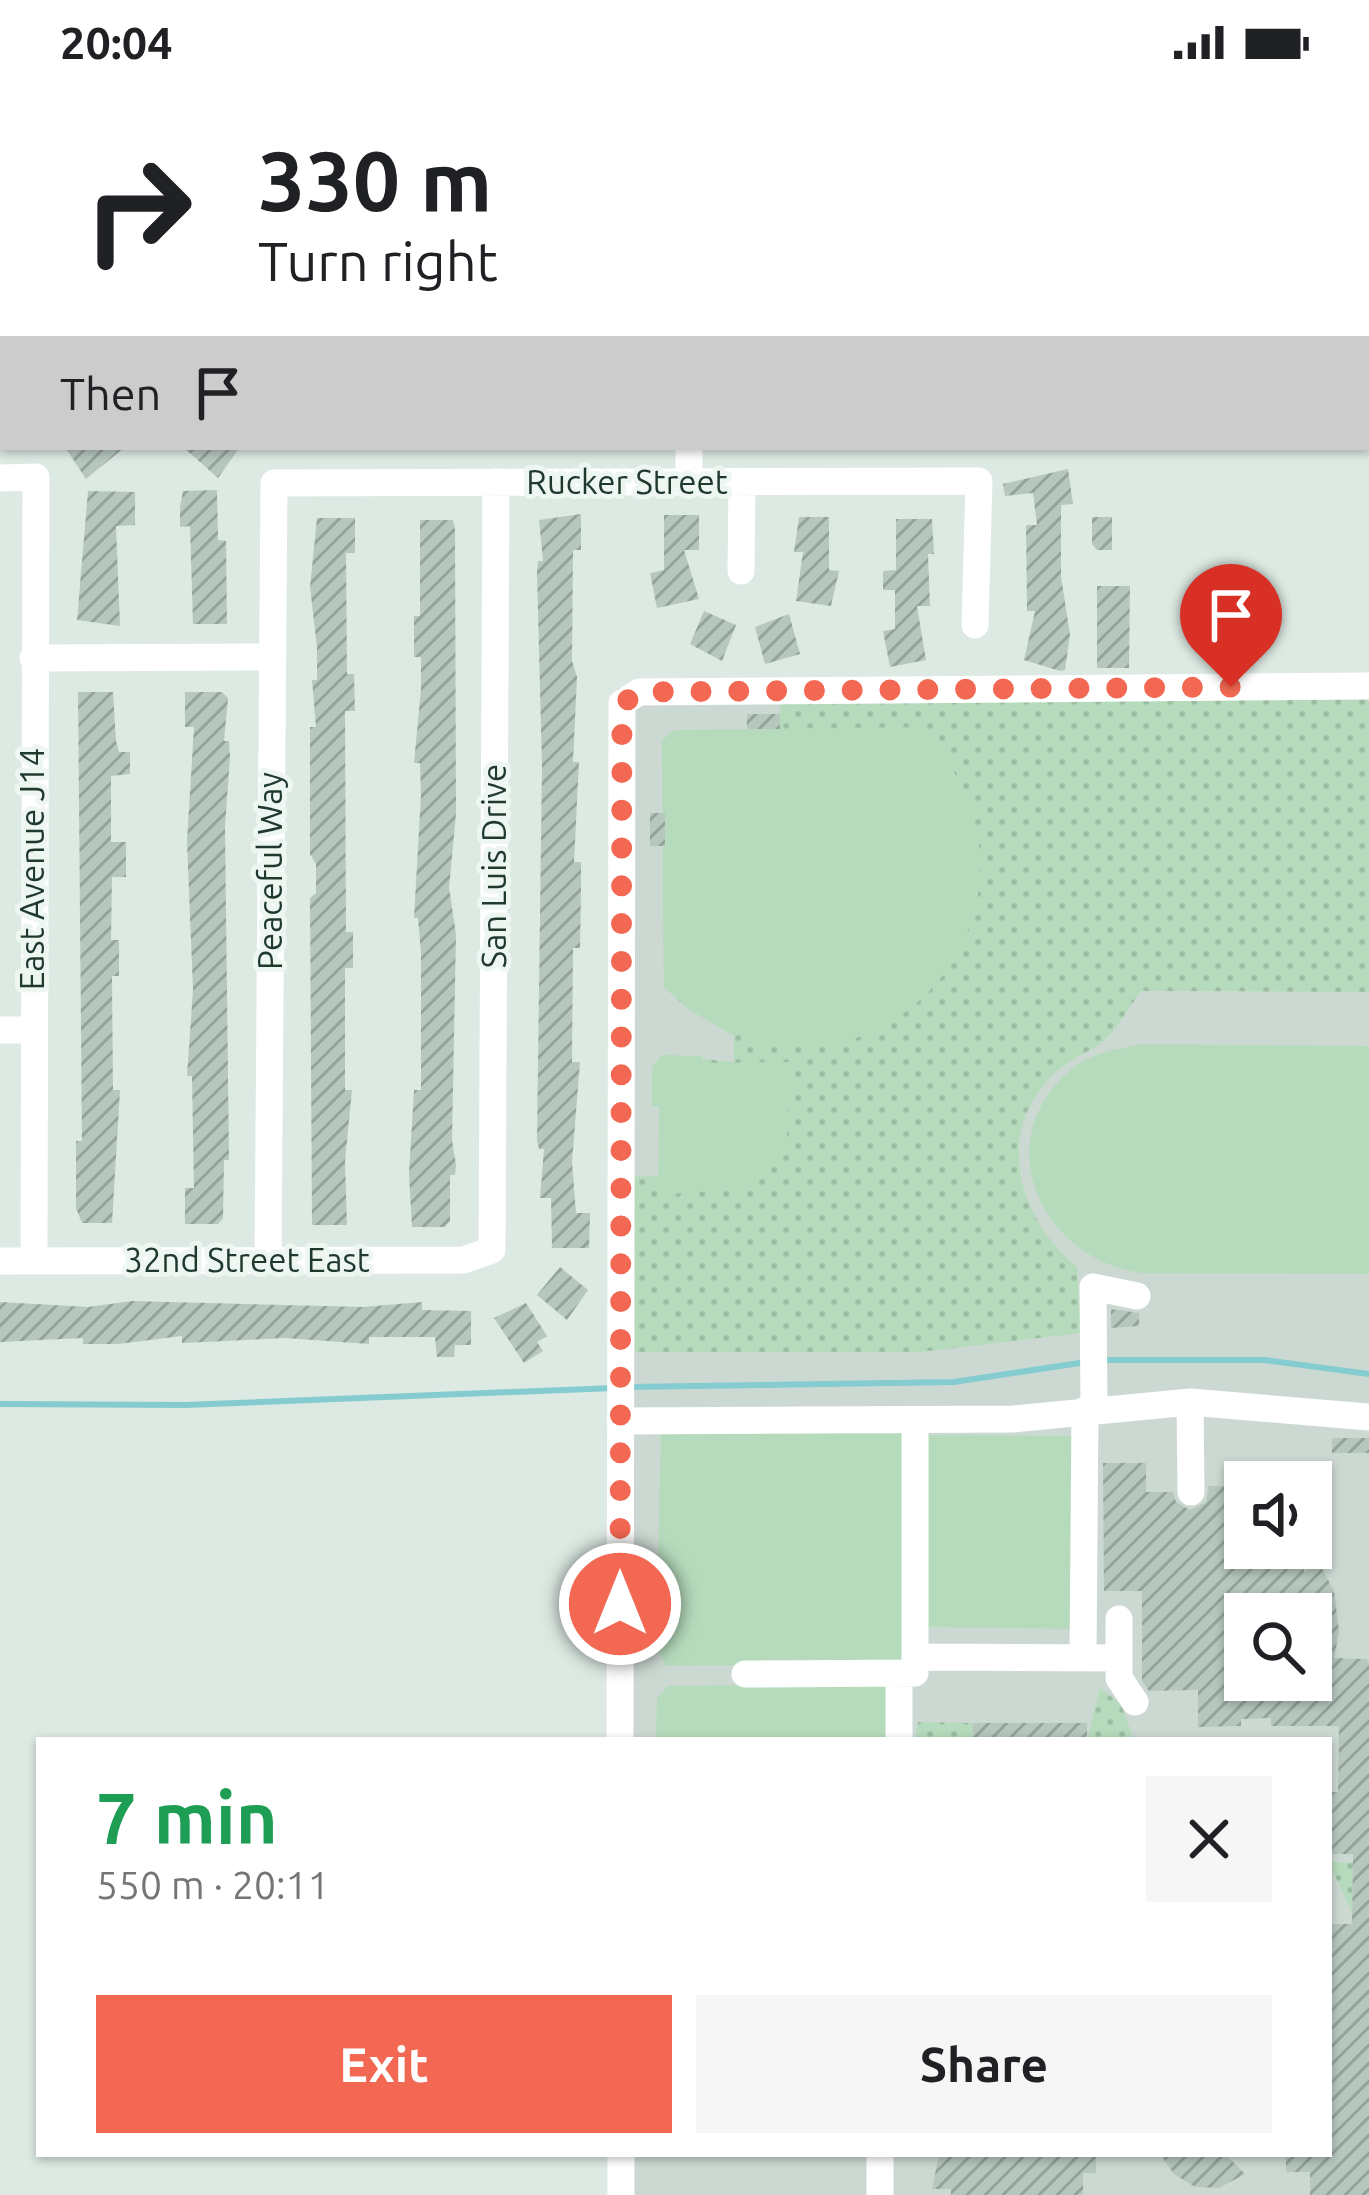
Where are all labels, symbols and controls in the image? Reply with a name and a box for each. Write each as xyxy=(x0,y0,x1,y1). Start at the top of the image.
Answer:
text: 20:04 xyxy=(60,17,173,68)
icon: right xyxy=(60,132,216,288)
text: 330 m xyxy=(258,133,492,227)
text: Turn right xyxy=(258,231,498,291)
icon: arrive xyxy=(185,360,251,426)
text: Then xyxy=(60,368,161,419)
street label: Rucker Street xyxy=(526,463,728,500)
pin xyxy=(1180,564,1282,687)
icon: arrive xyxy=(1198,582,1264,648)
street label: East Avenue J14 xyxy=(13,748,50,990)
street label: San Luis Drive xyxy=(475,764,512,968)
street label: Peaceful Way xyxy=(251,772,288,970)
street label: 32nd Street East xyxy=(124,1241,370,1278)
map controls xyxy=(1224,1461,1332,1701)
button: sound xyxy=(1224,1461,1332,1569)
position arrow xyxy=(557,1541,683,1667)
button: search xyxy=(1224,1593,1332,1701)
button: close xyxy=(1146,1776,1272,1902)
text: 7 min xyxy=(96,1777,278,1858)
text: 550 m · 20:11 xyxy=(96,1863,330,1906)
button: Exit xyxy=(96,1995,672,2133)
button: Share xyxy=(696,1995,1272,2133)

